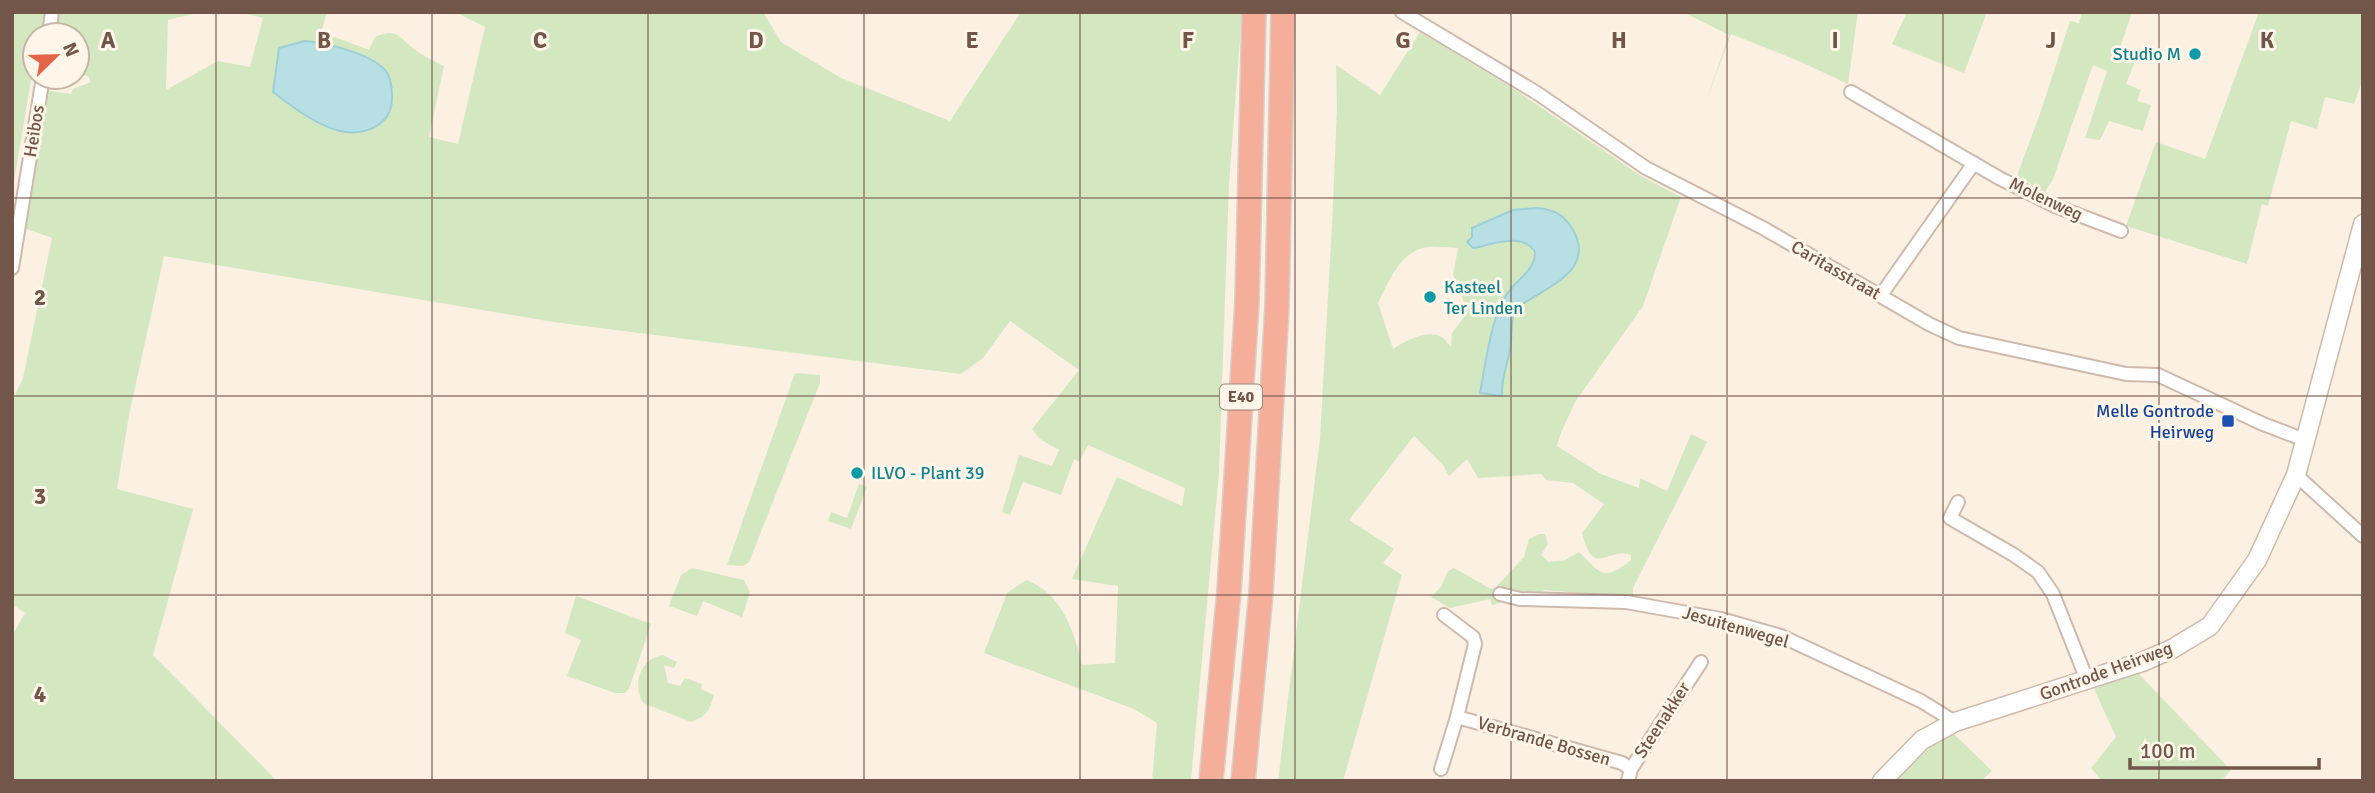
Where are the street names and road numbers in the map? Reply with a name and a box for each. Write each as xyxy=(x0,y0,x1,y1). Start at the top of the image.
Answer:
street label: Heibos xyxy=(19,103,49,159)
street label: Molenweg xyxy=(2006,172,2086,226)
street label: Caritasstraat xyxy=(1787,235,1885,305)
road number: E40 xyxy=(1220,384,1262,410)
street label: Jesuitenwegel xyxy=(1680,601,1792,653)
street label: Gontrode Heirweg xyxy=(2037,637,2175,705)
street label: Steenakker xyxy=(1629,677,1695,762)
street label: Verbrande Bossen xyxy=(1475,711,1613,771)

